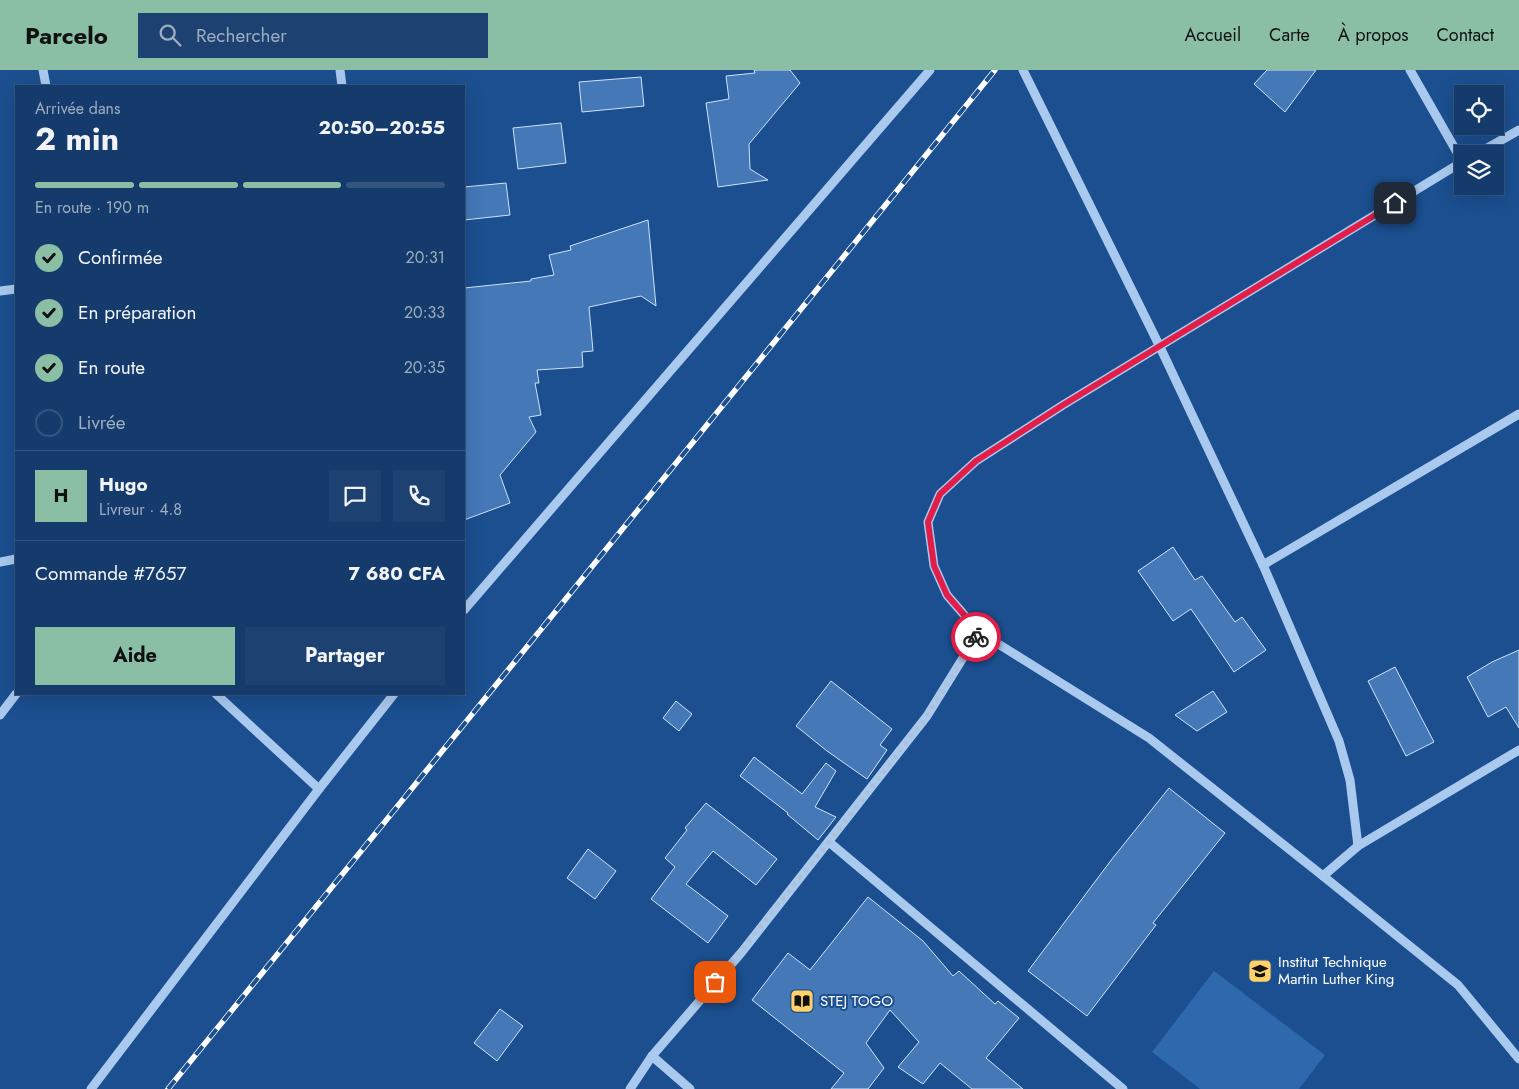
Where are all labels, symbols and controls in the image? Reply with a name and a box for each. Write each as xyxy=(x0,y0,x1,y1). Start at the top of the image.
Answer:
search box xyxy=(138,13,488,58)
text: Parcelo xyxy=(25,18,108,53)
icon: search xyxy=(156,21,184,49)
text: Rechercher xyxy=(196,22,287,49)
text: Accueil xyxy=(1184,22,1241,48)
text: Carte xyxy=(1269,22,1310,48)
text: À propos xyxy=(1338,22,1408,48)
text: Contact xyxy=(1436,22,1494,48)
map controls xyxy=(1454,85,1504,195)
button: locate xyxy=(1454,85,1504,135)
text: Arrivée dans xyxy=(35,97,120,120)
text: 20:50–20:55 xyxy=(318,114,445,141)
text: 2 min xyxy=(35,116,119,162)
button: layers xyxy=(1454,145,1504,195)
pin xyxy=(1374,182,1416,224)
icon: home xyxy=(1381,189,1409,217)
text: En route · 190 m xyxy=(35,196,149,219)
icon: check xyxy=(35,244,63,272)
text: Confirmée xyxy=(78,244,163,271)
text: 20:31 xyxy=(406,246,445,269)
icon: check xyxy=(35,299,63,327)
text: En préparation xyxy=(78,299,196,326)
text: 20:33 xyxy=(404,301,445,324)
icon: check xyxy=(35,354,63,382)
text: En route xyxy=(78,354,145,381)
text: 20:35 xyxy=(404,356,445,379)
text: Livrée xyxy=(78,409,126,436)
button: chat xyxy=(329,470,381,522)
button: phone xyxy=(393,470,445,522)
text: Hugo xyxy=(99,471,148,498)
text: H xyxy=(54,482,68,509)
text: Livreur · 4.8 xyxy=(99,498,182,521)
text: Commande #7657 xyxy=(35,560,187,587)
text: 7 680 CFA xyxy=(348,560,445,587)
courier xyxy=(951,612,1001,662)
icon: bike xyxy=(962,623,990,651)
button: Aide xyxy=(35,627,235,685)
button: Partager xyxy=(245,627,445,685)
place label: Institut Technique Martin Luther King xyxy=(1278,951,1394,990)
school or university icon: Institut Technique Martin Luther King xyxy=(1247,958,1273,984)
pin xyxy=(694,961,736,1003)
icon: bag xyxy=(701,968,729,996)
library icon: STEJ TOGO xyxy=(789,988,815,1014)
place label: STEJ TOGO xyxy=(820,990,893,1012)

